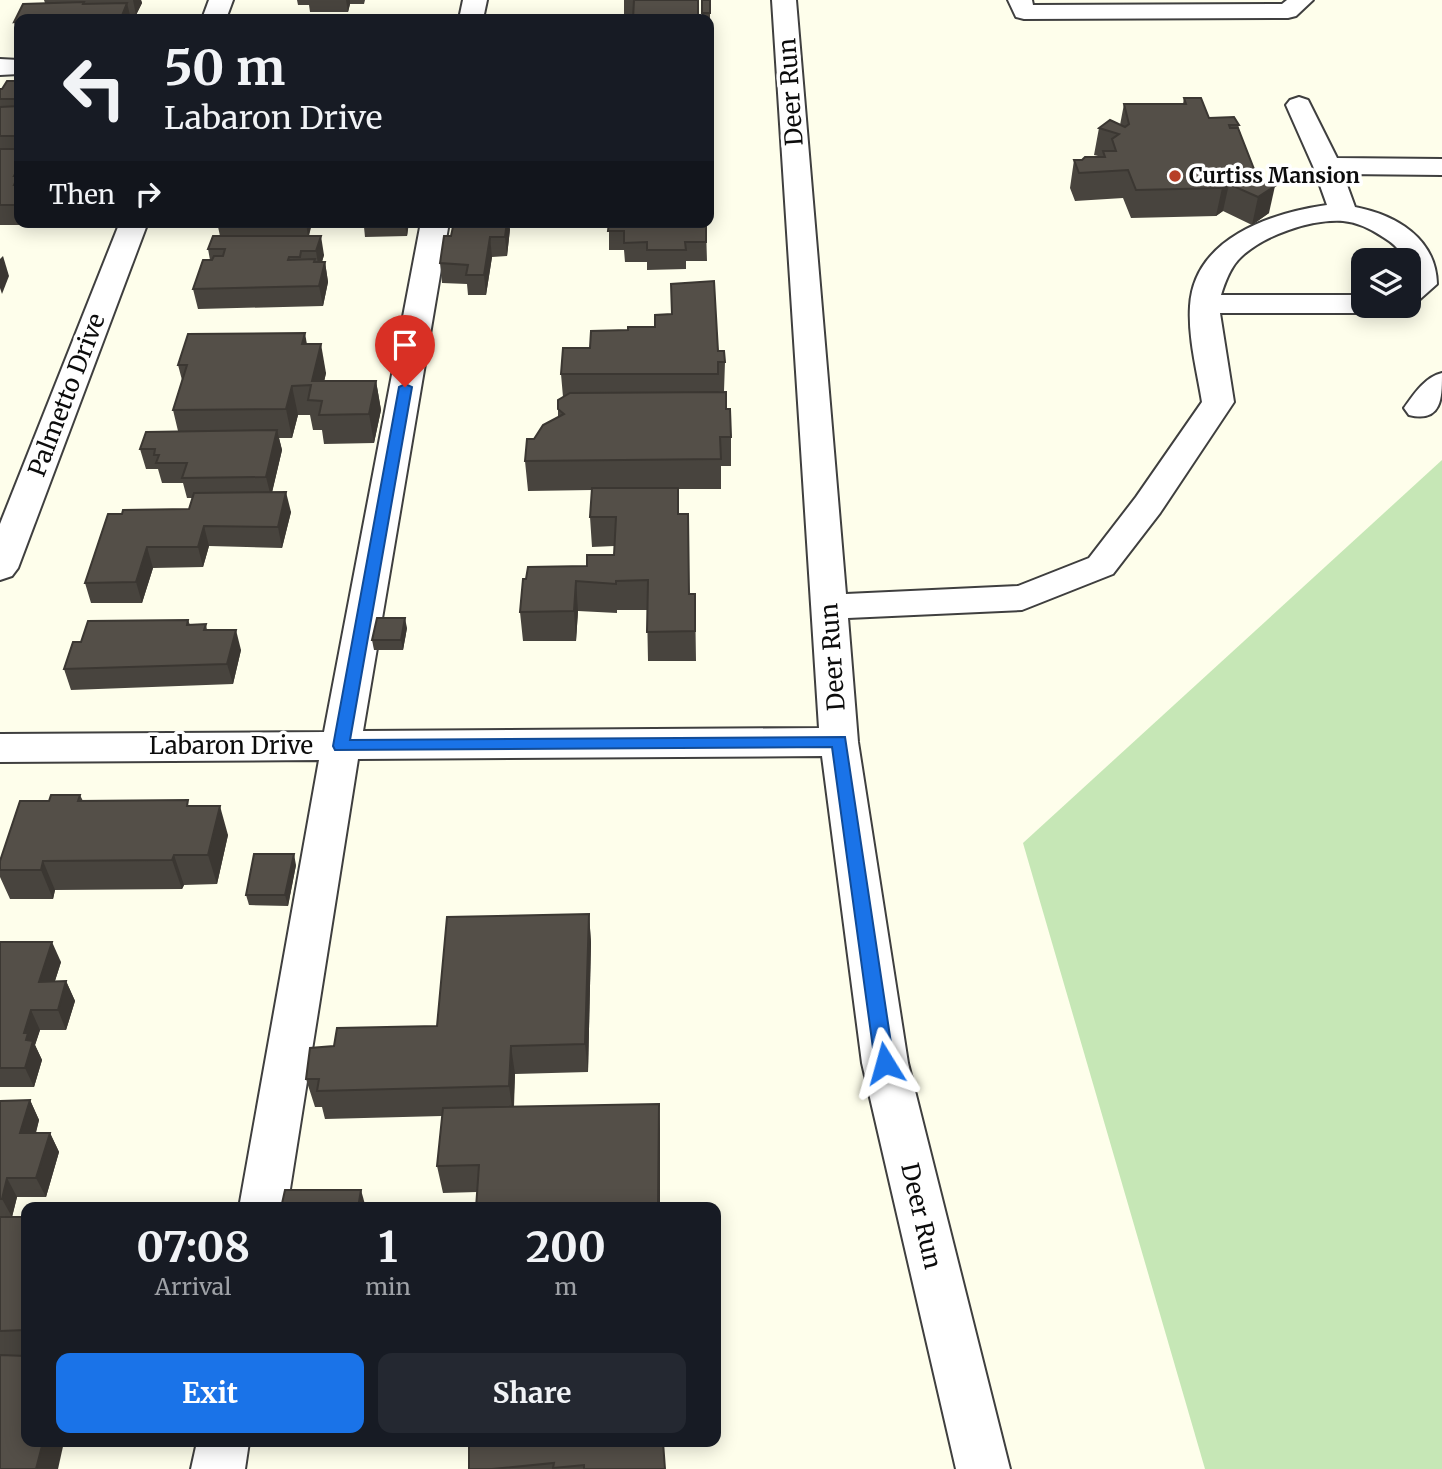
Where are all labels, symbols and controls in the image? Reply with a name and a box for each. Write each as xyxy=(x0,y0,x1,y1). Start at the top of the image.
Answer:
text: 50 m xyxy=(164,37,285,98)
street label: Deer Run xyxy=(771,37,810,147)
icon: left xyxy=(49,42,140,133)
text: Labaron Drive xyxy=(164,98,383,138)
place label: Curtiss Mansion xyxy=(1189,162,1360,189)
marker: Curtiss Mansion xyxy=(1167,168,1183,184)
icon: right xyxy=(129,175,167,213)
text: Then xyxy=(49,178,115,211)
map controls xyxy=(1351,248,1421,318)
button: layers xyxy=(1351,248,1421,318)
street label: Palmetto Drive xyxy=(21,309,112,481)
pin xyxy=(375,315,435,387)
icon: arrive xyxy=(386,326,424,364)
street label: Deer Run xyxy=(813,602,852,712)
street label: Labaron Drive xyxy=(149,730,313,761)
position arrow xyxy=(848,1026,922,1100)
street label: Deer Run xyxy=(894,1160,949,1272)
text: 07:08 xyxy=(136,1221,250,1273)
text: 1 xyxy=(378,1221,398,1273)
text: 200 xyxy=(526,1221,606,1273)
text: Arrival xyxy=(155,1272,232,1301)
text: min xyxy=(365,1272,411,1301)
text: m xyxy=(554,1272,577,1301)
button: Exit xyxy=(56,1353,364,1433)
button: Share xyxy=(378,1353,686,1433)

